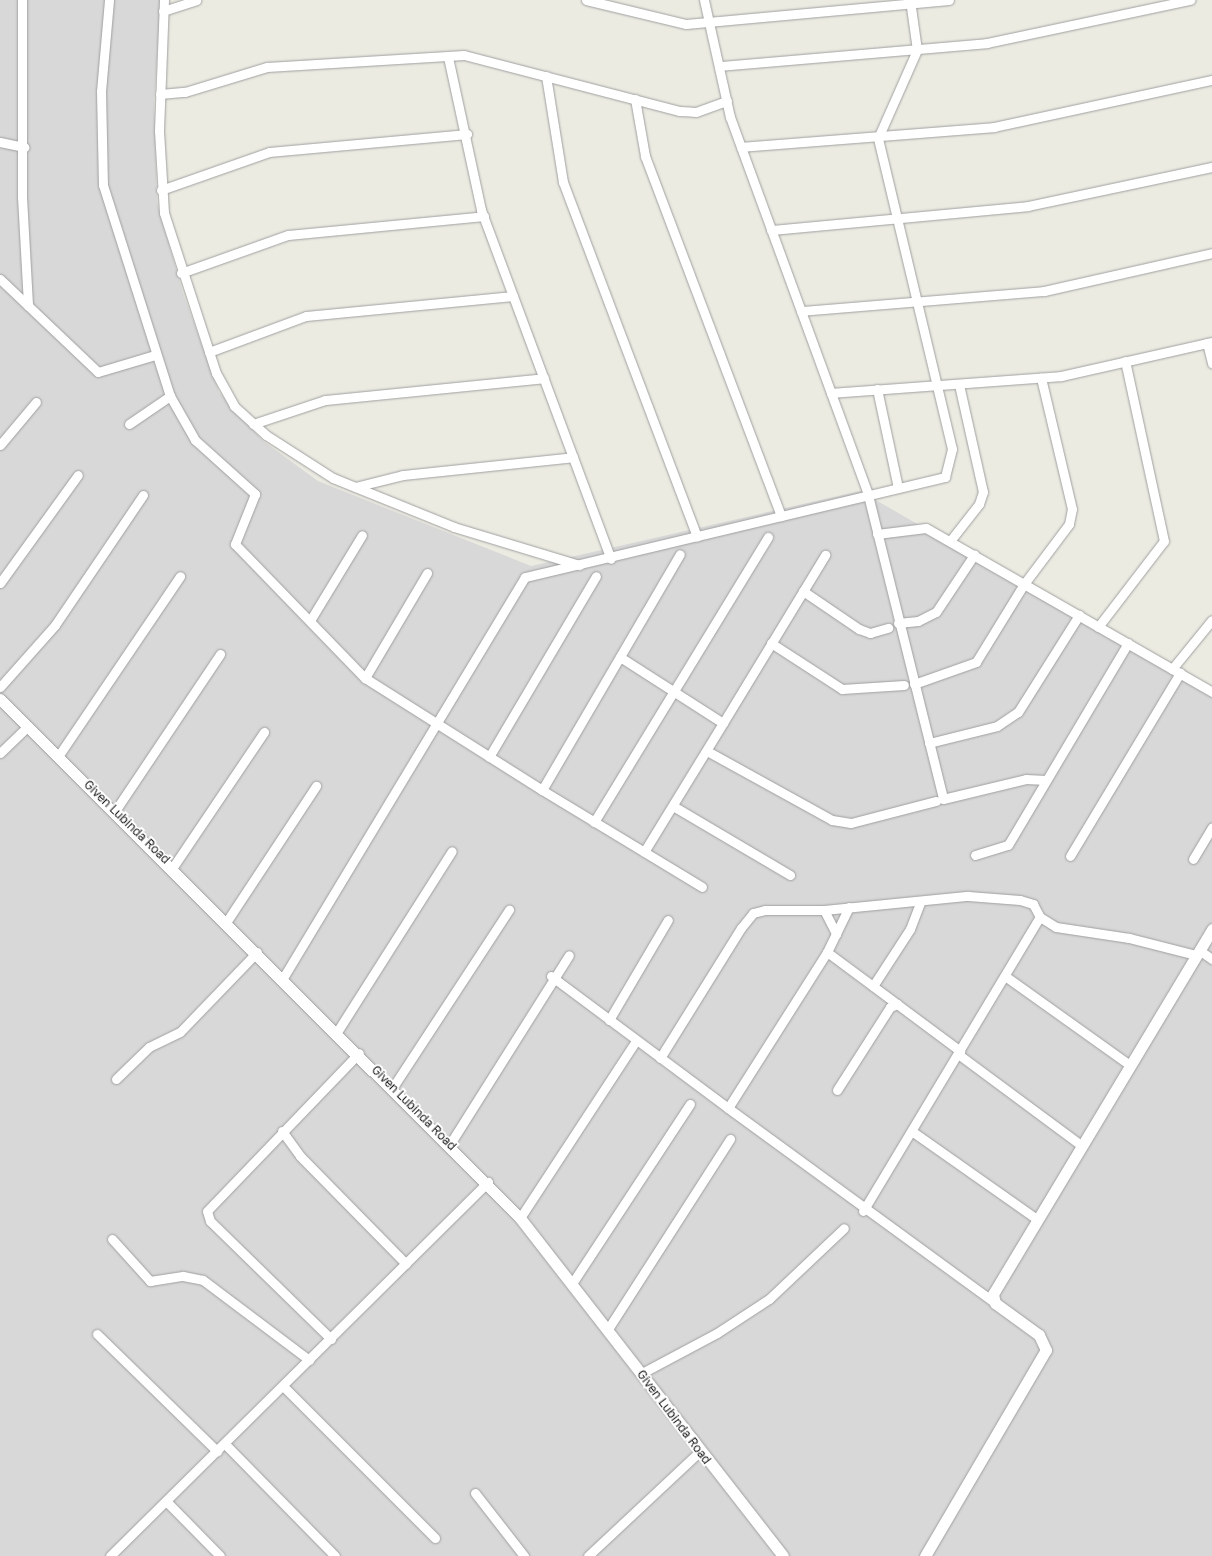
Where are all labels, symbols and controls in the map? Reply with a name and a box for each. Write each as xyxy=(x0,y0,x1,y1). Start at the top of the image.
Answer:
street label: Given Lubinda Road xyxy=(81,777,173,867)
street label: Given Lubinda Road xyxy=(369,1063,459,1153)
street label: Given Lubinda Road xyxy=(634,1367,714,1467)

